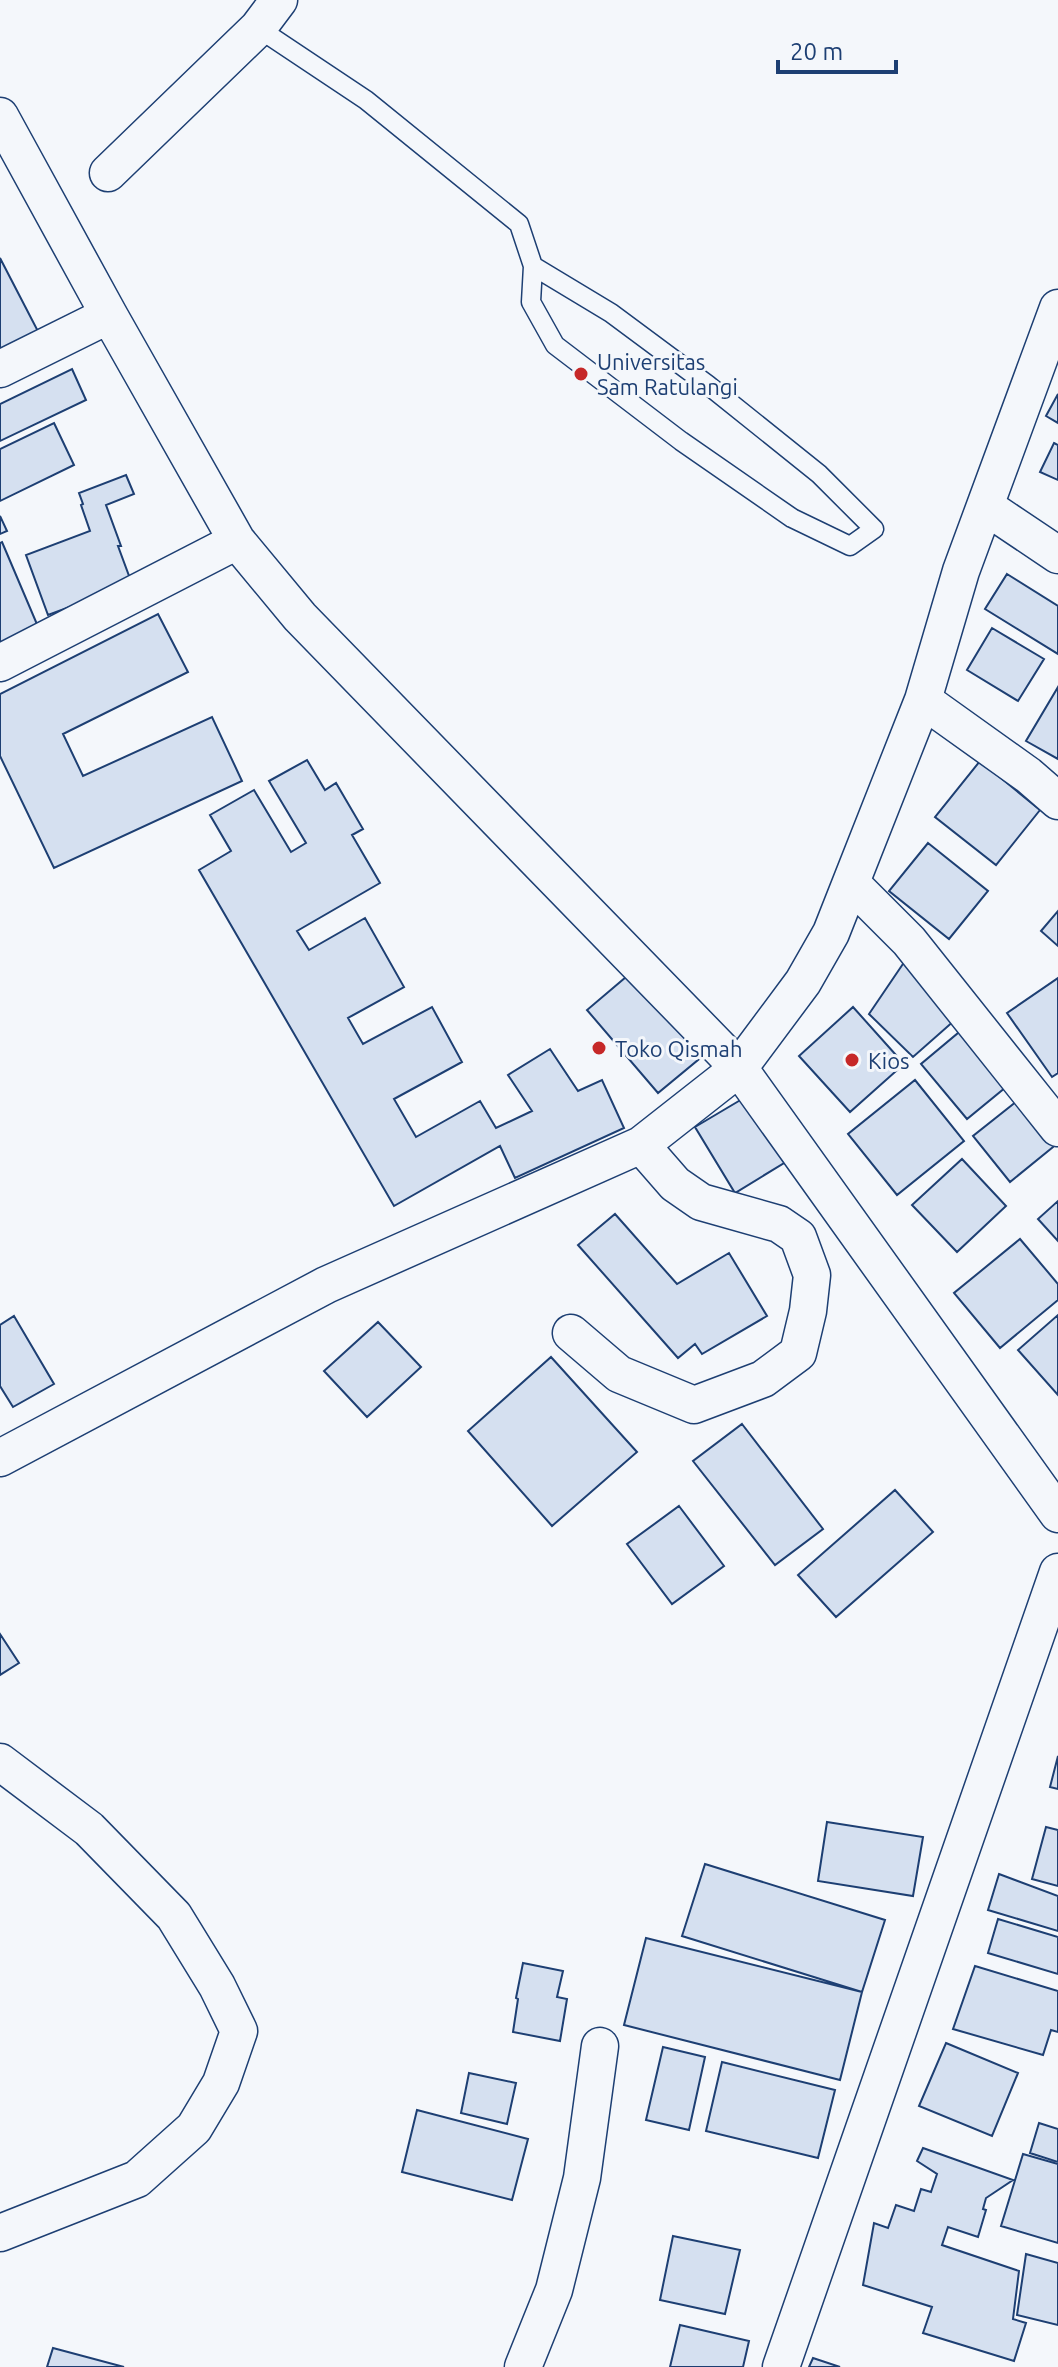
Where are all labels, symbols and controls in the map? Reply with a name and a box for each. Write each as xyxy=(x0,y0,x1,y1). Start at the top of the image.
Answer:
scale bar xyxy=(778,24,896,74)
text: 20 m xyxy=(790,38,843,65)
place label: Universitas Sam Ratulangi xyxy=(597,349,738,399)
marker: Universitas Sam Ratulangi xyxy=(572,365,590,383)
place label: Toko Qismah xyxy=(615,1036,742,1061)
marker: Toko Qismah xyxy=(590,1039,608,1057)
place label: Kios xyxy=(868,1048,910,1073)
marker: Kios xyxy=(843,1051,861,1069)

